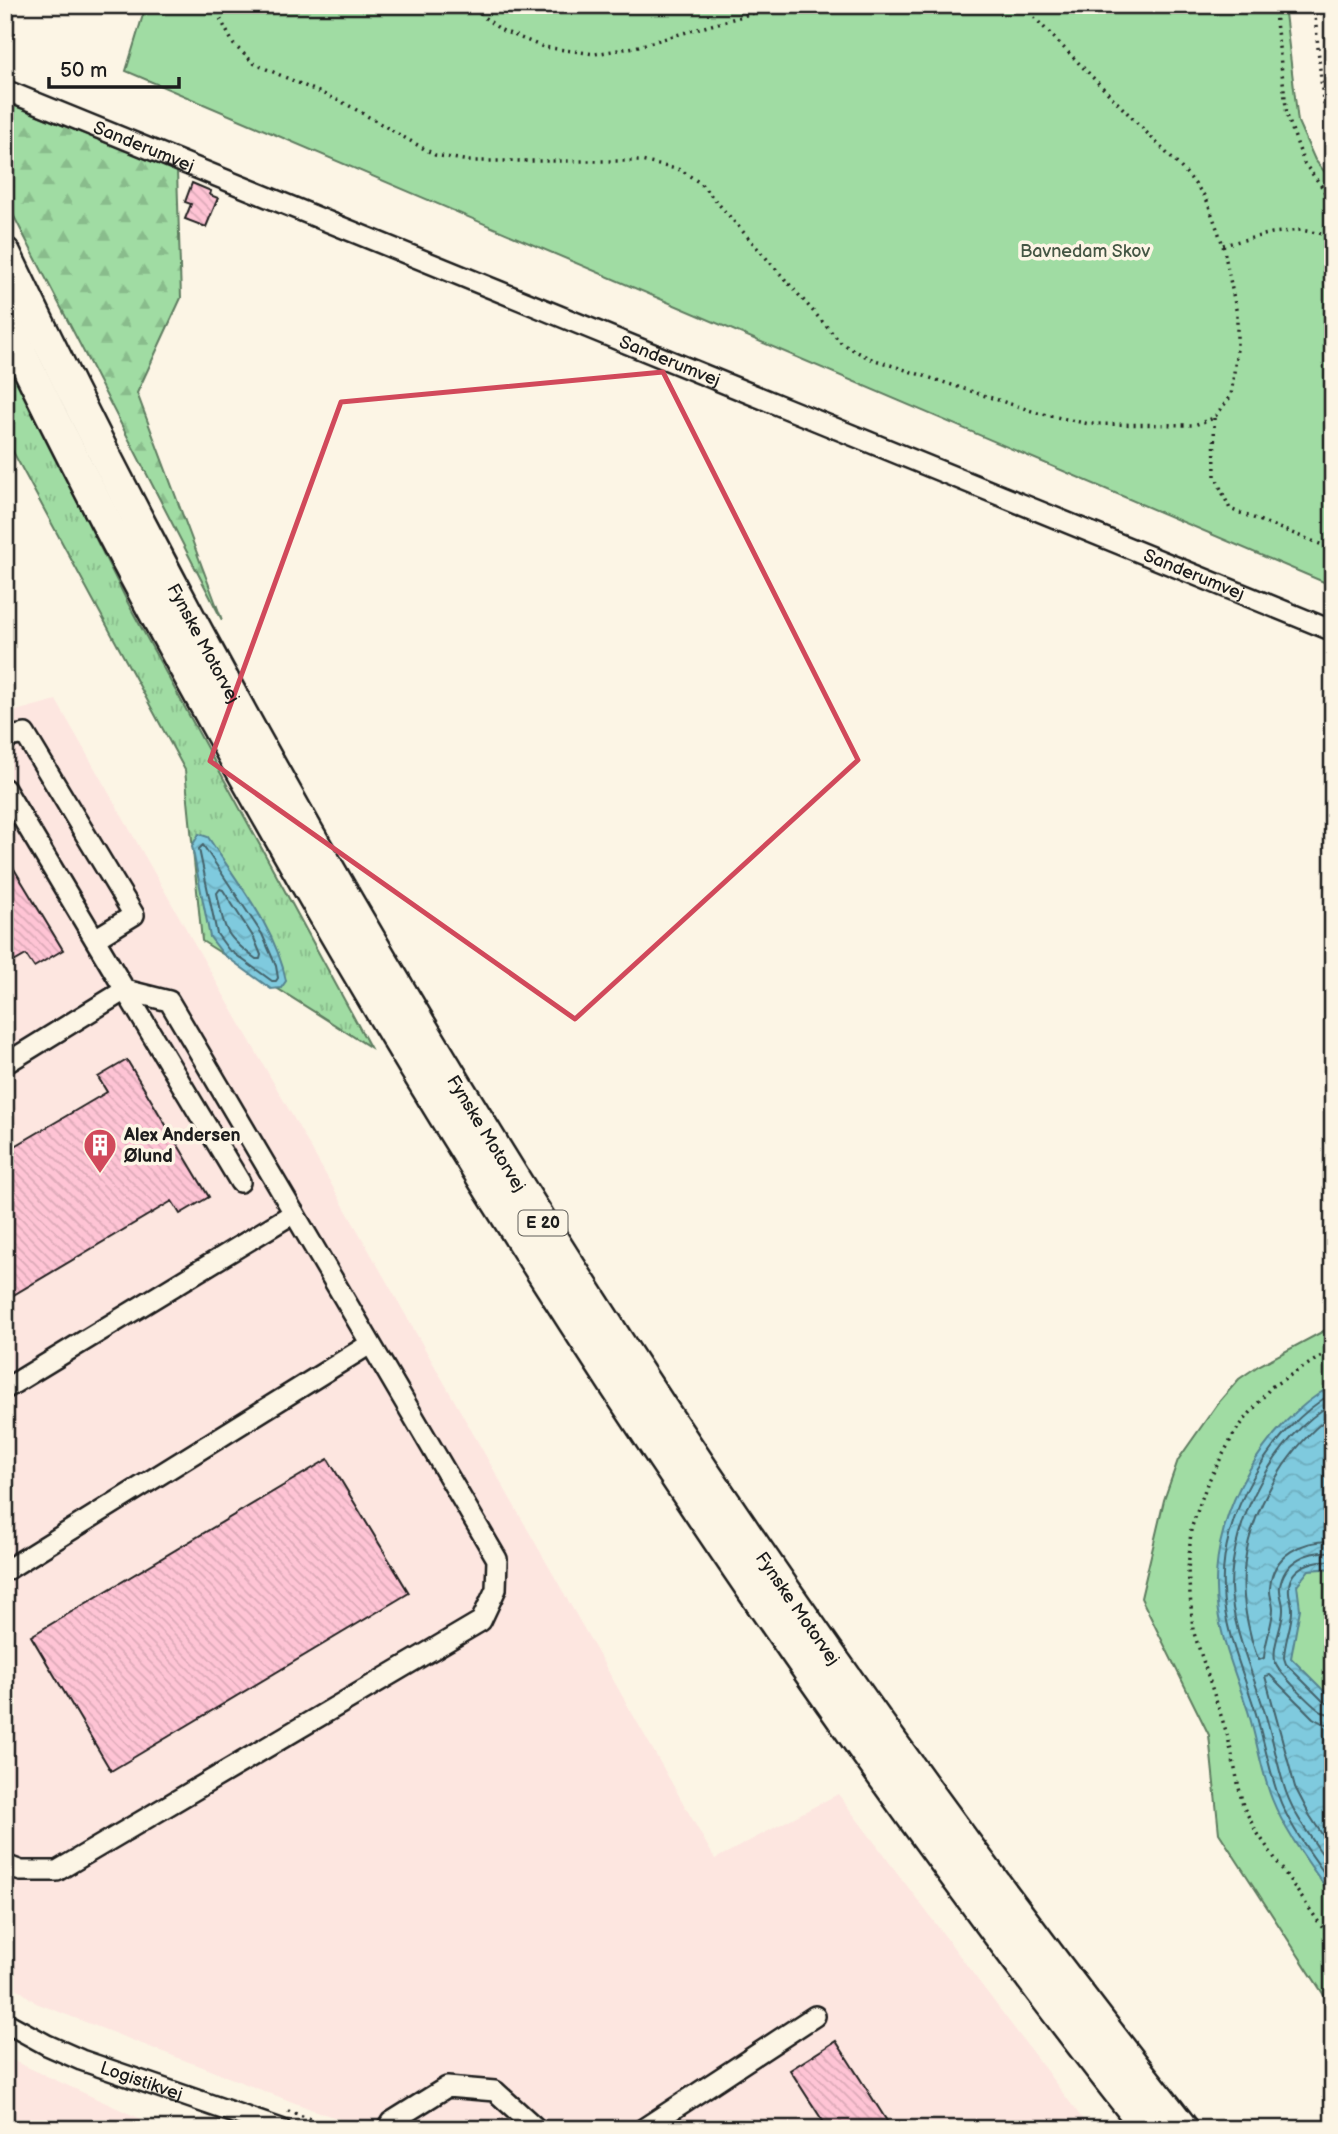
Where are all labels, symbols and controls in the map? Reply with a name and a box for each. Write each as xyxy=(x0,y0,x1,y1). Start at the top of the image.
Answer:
scale bar xyxy=(49,46,178,90)
text: 50 m xyxy=(60,58,107,83)
street label: Sanderumvej xyxy=(90,117,197,177)
park label: Bavnedam Skov xyxy=(1020,241,1150,262)
street label: Sanderumvej xyxy=(616,331,724,391)
street label: Sanderumvej xyxy=(1141,544,1248,604)
street label: Fynske Motorvej xyxy=(163,580,244,707)
street label: Fynske Motorvej xyxy=(443,1071,530,1196)
place label: Alex Andersen Ølund xyxy=(123,1125,241,1167)
building icon: Alex Andersen Ølund xyxy=(81,1126,119,1175)
road number: E 20 xyxy=(518,1210,568,1236)
street label: Fynske Motorvej xyxy=(751,1548,844,1669)
street label: Logistikvej xyxy=(98,2057,185,2105)

